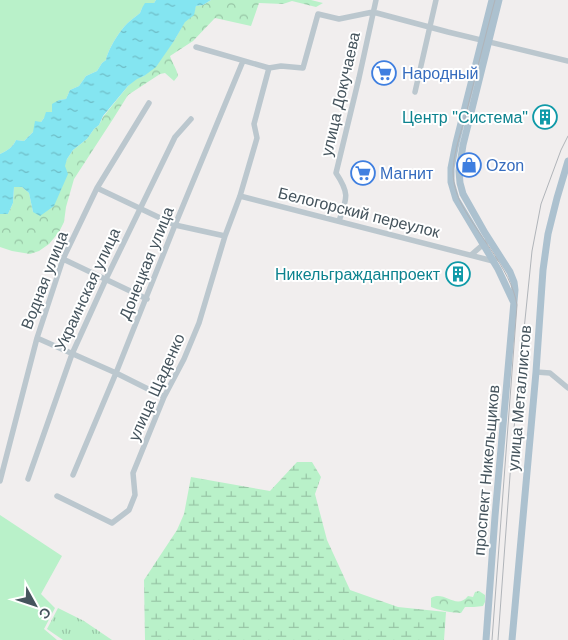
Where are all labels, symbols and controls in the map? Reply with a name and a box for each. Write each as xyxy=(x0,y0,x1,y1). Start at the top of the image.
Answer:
street label: улица Докучаева xyxy=(318,30,363,158)
supermarket icon: Народный xyxy=(371,60,397,86)
place label: Народный xyxy=(402,65,479,82)
building icon: Центр "Система" xyxy=(532,104,558,130)
place label: Центр "Система" xyxy=(402,109,528,126)
shop icon: Ozon xyxy=(456,152,482,178)
place label: Ozon xyxy=(486,157,524,174)
supermarket icon: Магнит xyxy=(350,160,376,186)
place label: Магнит xyxy=(380,165,434,182)
street label: Белогорский переулок xyxy=(276,184,443,241)
street label: Донецкая улица xyxy=(116,204,177,322)
street label: Украинская улица xyxy=(52,225,123,353)
street label: Водная улица xyxy=(18,229,71,331)
building icon: Никельгражданпроект xyxy=(445,261,471,287)
place label: Никельгражданпроект xyxy=(275,266,441,283)
street label: улица Металлистов xyxy=(505,324,534,472)
street label: улица Щаденко xyxy=(125,331,188,443)
street label: проспект Никельщиков xyxy=(471,384,502,556)
north arrow xyxy=(10,580,60,630)
text: С xyxy=(36,604,54,622)

